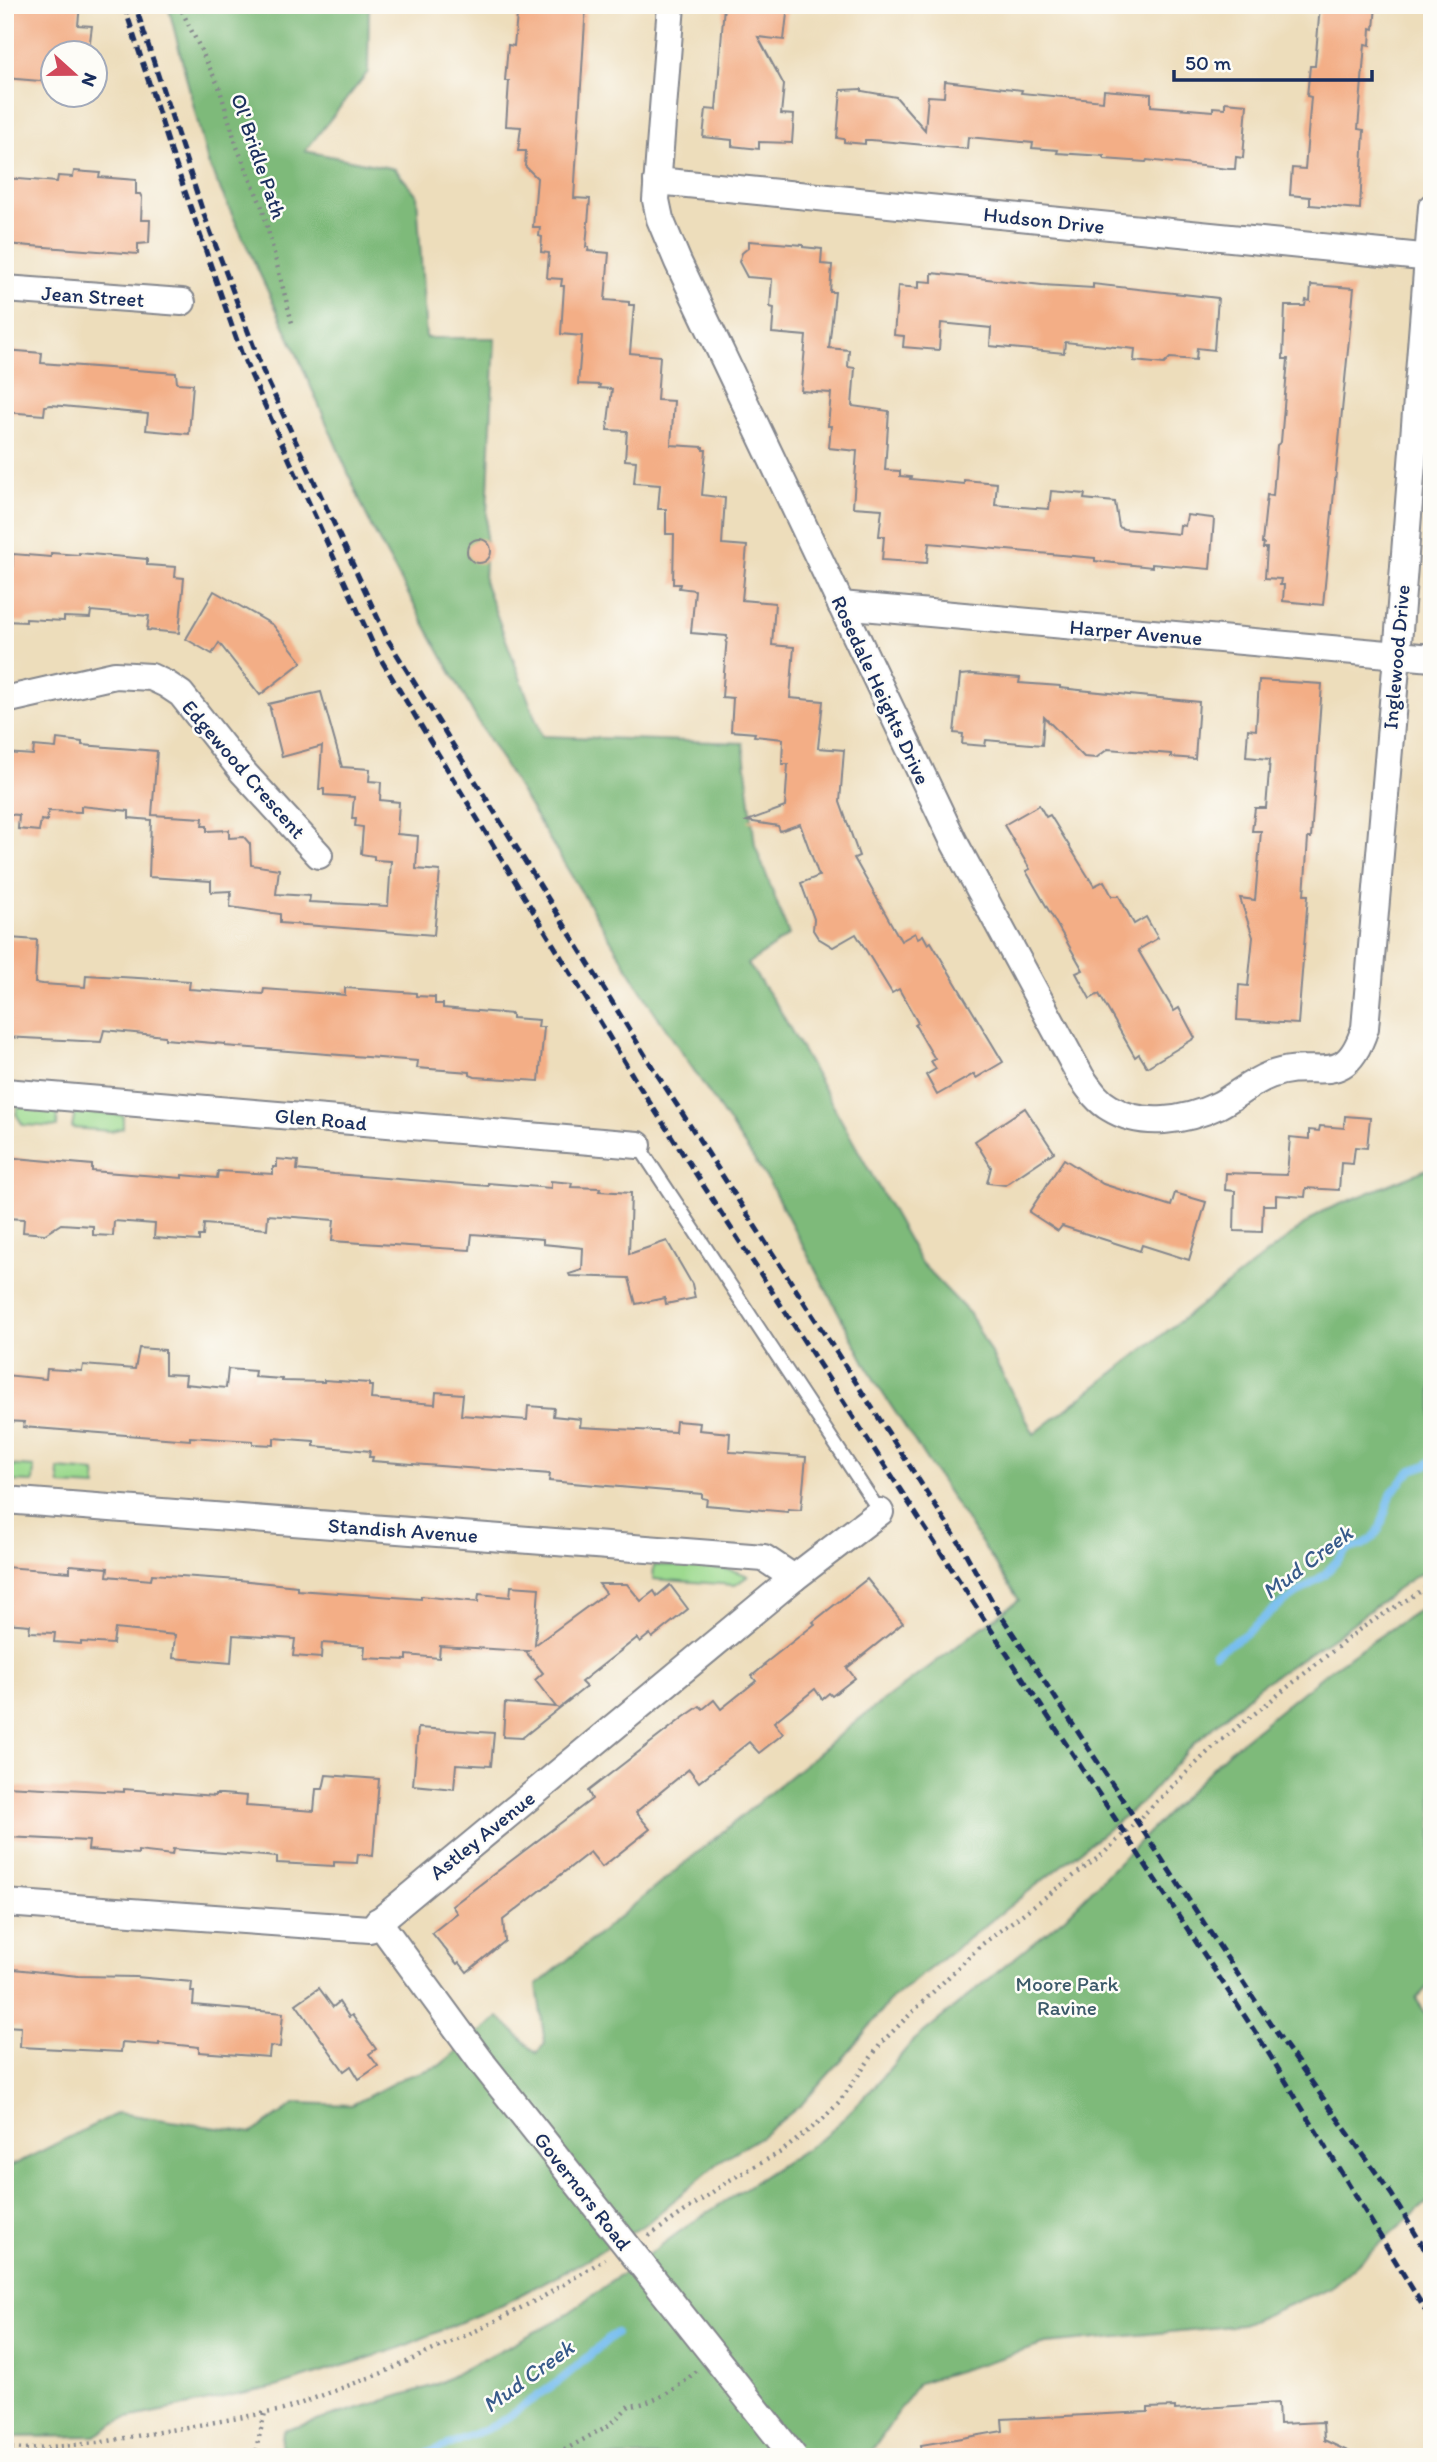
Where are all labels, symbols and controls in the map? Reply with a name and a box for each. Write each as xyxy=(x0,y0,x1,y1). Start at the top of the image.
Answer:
north arrow xyxy=(38,38,108,108)
scale bar xyxy=(1174,38,1372,82)
text: 50 m xyxy=(1185,50,1232,75)
text: N xyxy=(76,70,102,90)
street label: Ol' Bridle Path xyxy=(226,90,292,222)
street label: Hudson Drive xyxy=(982,201,1106,239)
street label: Jean Street xyxy=(41,280,145,312)
street label: Inglewood Drive xyxy=(1377,584,1415,730)
street label: Rosedale Heights Drive xyxy=(826,592,936,788)
street label: Harper Avenue xyxy=(1069,614,1203,650)
street label: Edgewood Crescent xyxy=(177,695,311,844)
street label: Glen Road xyxy=(274,1103,369,1136)
street label: Standish Avenue xyxy=(327,1512,479,1548)
water label: Mud Creek xyxy=(1256,1518,1359,1605)
street label: Astley Avenue xyxy=(424,1785,540,1885)
park label: Moore Park Ravine xyxy=(1016,1971,1119,2020)
street label: Governors Road xyxy=(529,2127,637,2255)
water label: Mud Creek xyxy=(477,2333,580,2418)

